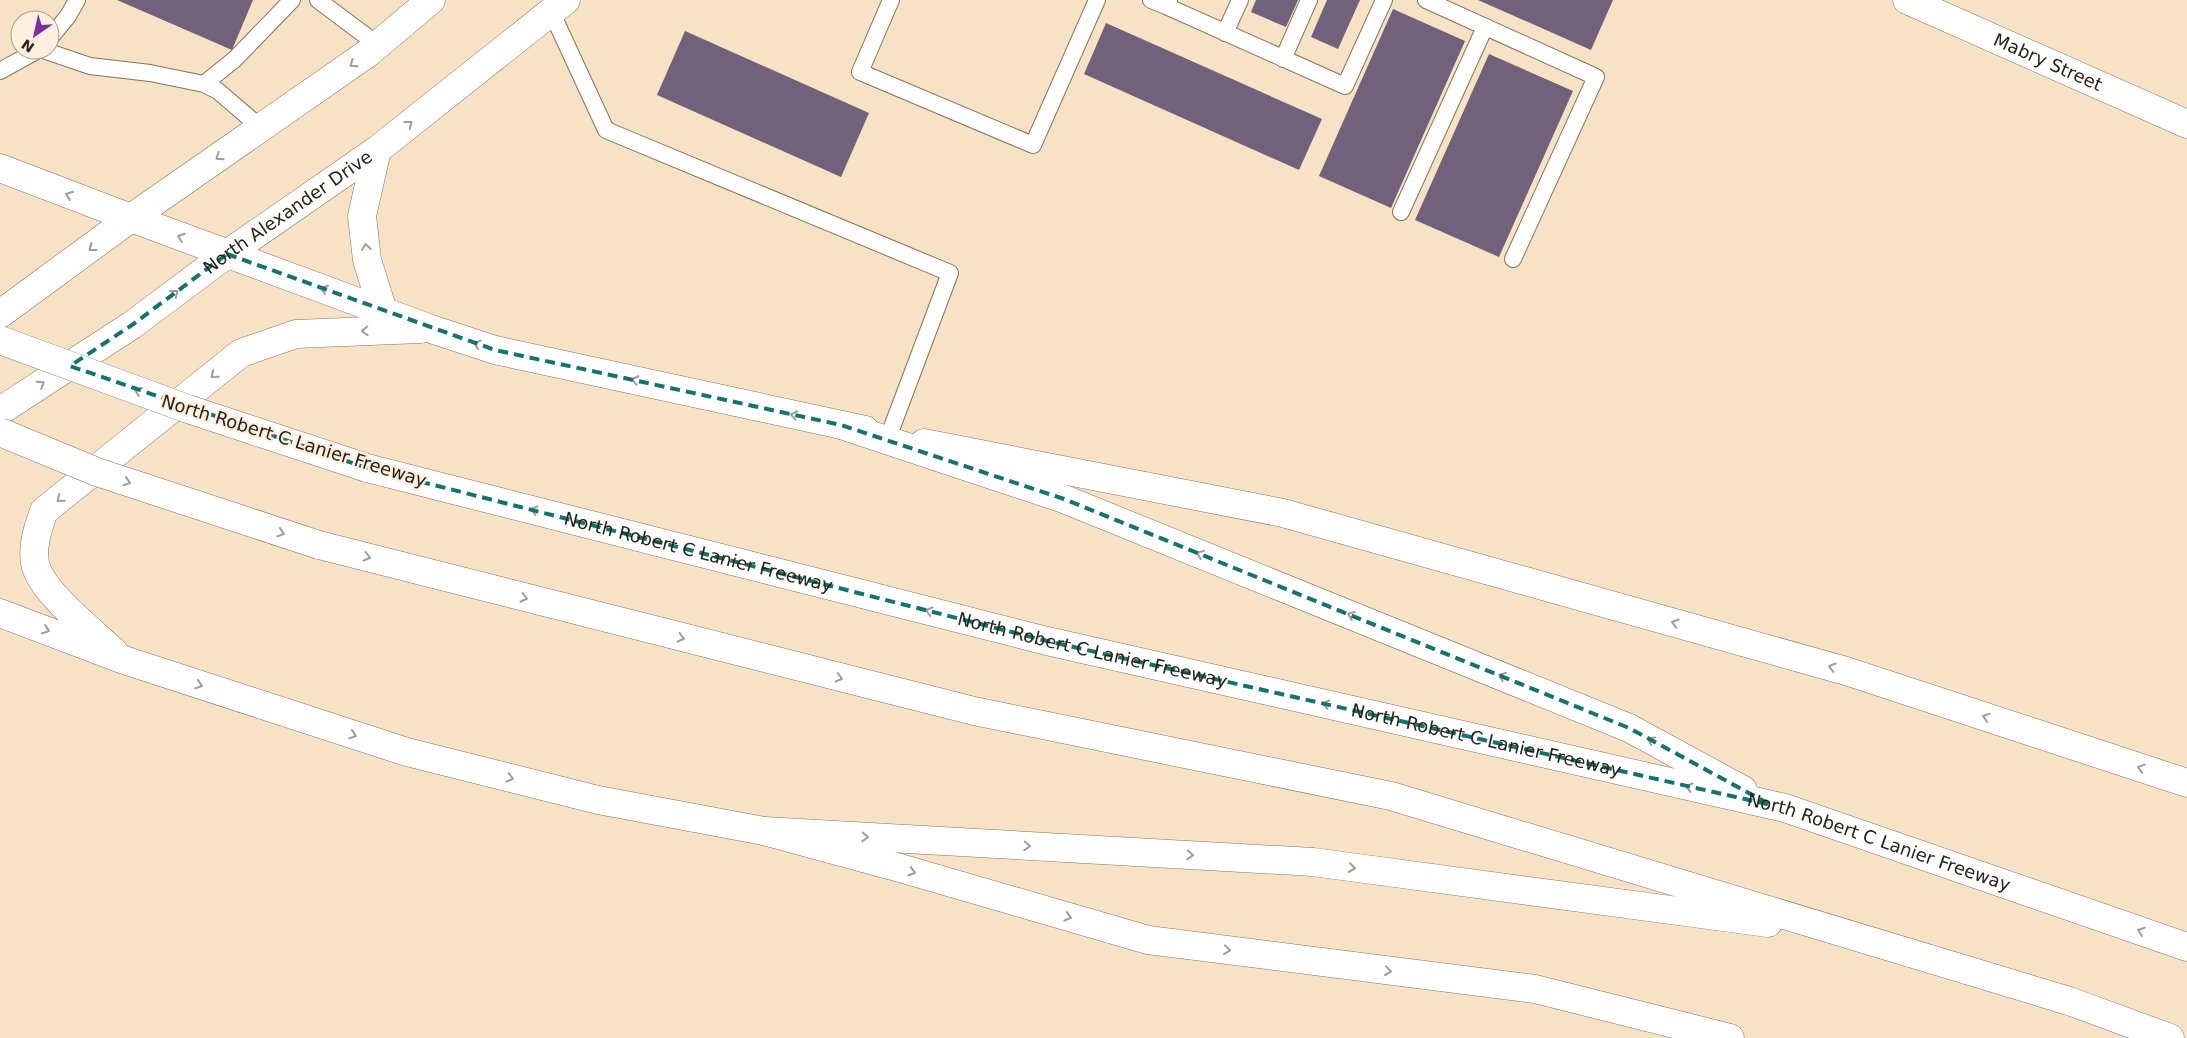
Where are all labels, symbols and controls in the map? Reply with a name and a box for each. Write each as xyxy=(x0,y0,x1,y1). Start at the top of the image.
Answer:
north arrow xyxy=(10,10,60,60)
street label: Mabry Street xyxy=(1990,29,2106,95)
text: N xyxy=(18,36,37,56)
one-way arrow xyxy=(349,58,358,67)
one-way arrow xyxy=(404,121,413,130)
street label: North Alexander Drive xyxy=(199,146,376,278)
one-way arrow xyxy=(215,151,225,160)
one-way arrow xyxy=(65,190,74,201)
one-way arrow xyxy=(177,233,186,243)
one-way arrow xyxy=(89,242,98,250)
one-way arrow xyxy=(361,243,372,251)
one-way arrow xyxy=(320,285,329,295)
one-way arrow xyxy=(169,291,178,299)
one-way arrow xyxy=(361,326,369,337)
one-way arrow xyxy=(473,340,481,350)
one-way arrow xyxy=(211,370,220,378)
one-way arrow xyxy=(631,375,639,386)
one-way arrow xyxy=(36,381,45,391)
one-way arrow xyxy=(135,387,143,397)
street label: North Robert C Lanier Freeway xyxy=(159,390,430,491)
one-way arrow xyxy=(789,410,798,421)
one-way arrow xyxy=(122,476,130,486)
one-way arrow xyxy=(57,493,66,501)
one-way arrow xyxy=(530,505,539,516)
street label: North Robert C Lanier Freeway xyxy=(562,508,835,596)
one-way arrow xyxy=(276,527,285,537)
one-way arrow xyxy=(1197,550,1205,560)
one-way arrow xyxy=(362,552,370,562)
one-way arrow xyxy=(520,592,528,603)
one-way arrow xyxy=(925,606,933,617)
street label: North Robert C Lanier Freeway xyxy=(956,608,1230,692)
one-way arrow xyxy=(1347,611,1356,622)
one-way arrow xyxy=(1672,619,1680,629)
one-way arrow xyxy=(41,625,49,635)
one-way arrow xyxy=(677,632,686,643)
one-way arrow xyxy=(1828,663,1836,673)
one-way arrow xyxy=(835,672,843,682)
one-way arrow xyxy=(1498,672,1507,682)
one-way arrow xyxy=(194,679,202,689)
one-way arrow xyxy=(1321,699,1330,710)
street label: North Robert C Lanier Freeway xyxy=(1349,699,1624,781)
one-way arrow xyxy=(1983,713,1991,723)
one-way arrow xyxy=(349,729,357,739)
one-way arrow xyxy=(1647,736,1656,746)
one-way arrow xyxy=(2137,764,2145,774)
one-way arrow xyxy=(505,772,514,783)
one-way arrow xyxy=(1684,782,1693,793)
street label: North Robert C Lanier Freeway xyxy=(1745,789,2014,895)
one-way arrow xyxy=(861,831,869,842)
one-way arrow xyxy=(1024,841,1032,852)
one-way arrow xyxy=(1186,850,1194,861)
one-way arrow xyxy=(1347,862,1356,872)
one-way arrow xyxy=(908,866,916,876)
one-way arrow xyxy=(1064,911,1073,922)
one-way arrow xyxy=(2137,927,2146,937)
one-way arrow xyxy=(1223,944,1231,955)
one-way arrow xyxy=(1384,965,1392,976)

